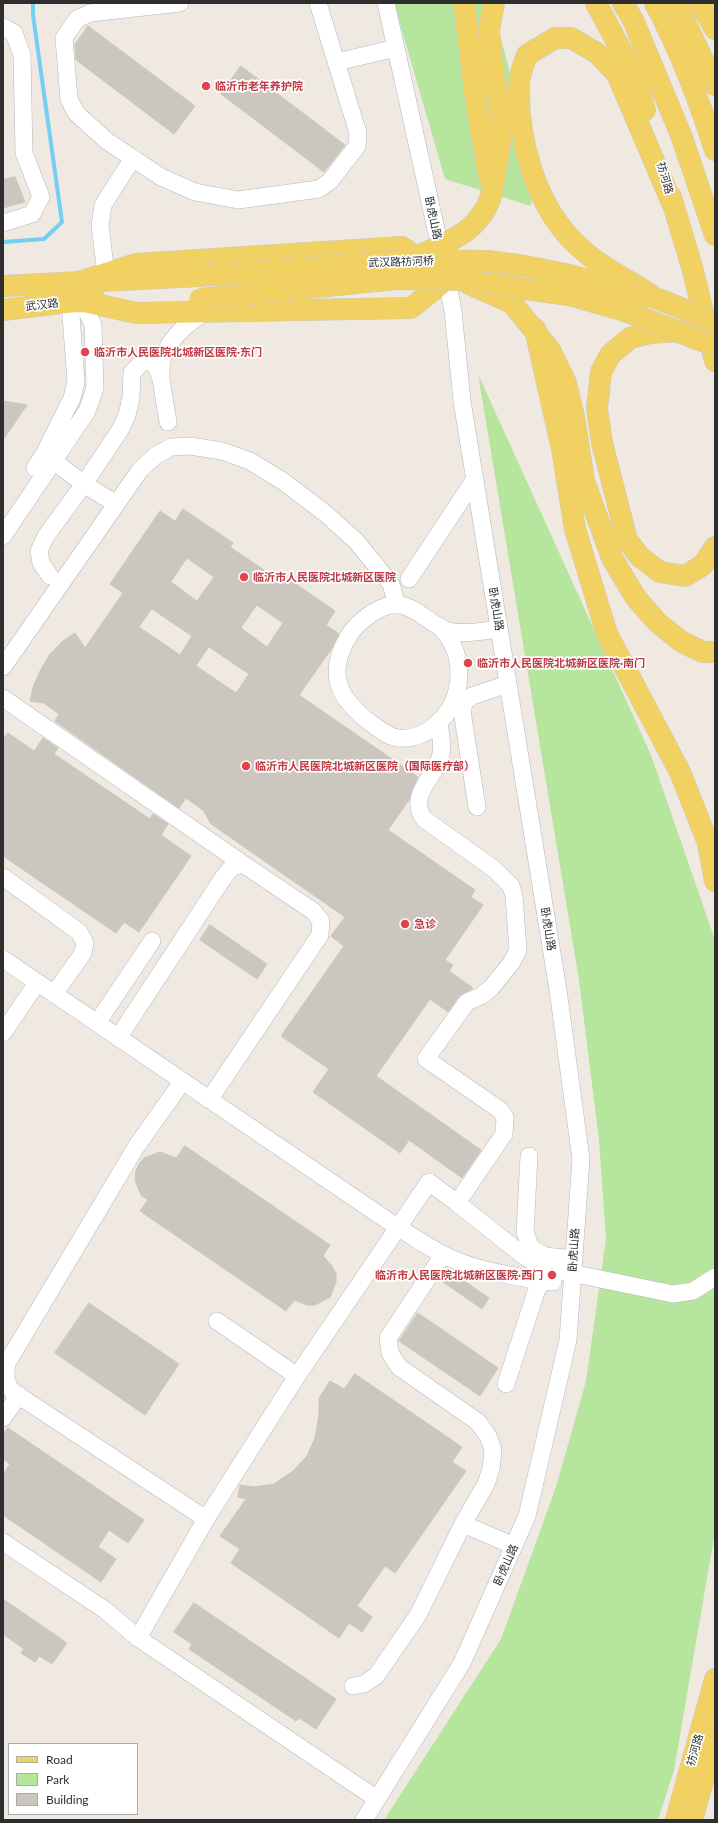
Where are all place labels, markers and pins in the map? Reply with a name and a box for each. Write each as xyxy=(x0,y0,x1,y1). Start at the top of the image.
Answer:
place label: 临沂市老年养护院 xyxy=(215,79,303,93)
marker: 临沂市老年养护院 xyxy=(200,80,212,92)
place label: 临沂市人民医院北城新区医院·东门 xyxy=(94,345,262,359)
marker: 临沂市人民医院北城新区医院·东门 xyxy=(79,346,91,358)
place label: 临沂市人民医院北城新区医院 xyxy=(253,570,396,584)
marker: 临沂市人民医院北城新区医院 xyxy=(238,571,250,583)
place label: 临沂市人民医院北城新区医院·南门 xyxy=(477,656,645,670)
marker: 临沂市人民医院北城新区医院·南门 xyxy=(462,657,474,669)
place label: 临沂市人民医院北城新区医院（国际医疗部） xyxy=(255,759,475,773)
marker: 临沂市人民医院北城新区医院（国际医疗部） xyxy=(240,760,252,772)
place label: 急诊 xyxy=(414,917,436,931)
marker: 急诊 xyxy=(399,918,411,930)
place label: 临沂市人民医院北城新区医院·西门 xyxy=(375,1268,543,1282)
marker: 临沂市人民医院北城新区医院·西门 xyxy=(546,1269,558,1281)

